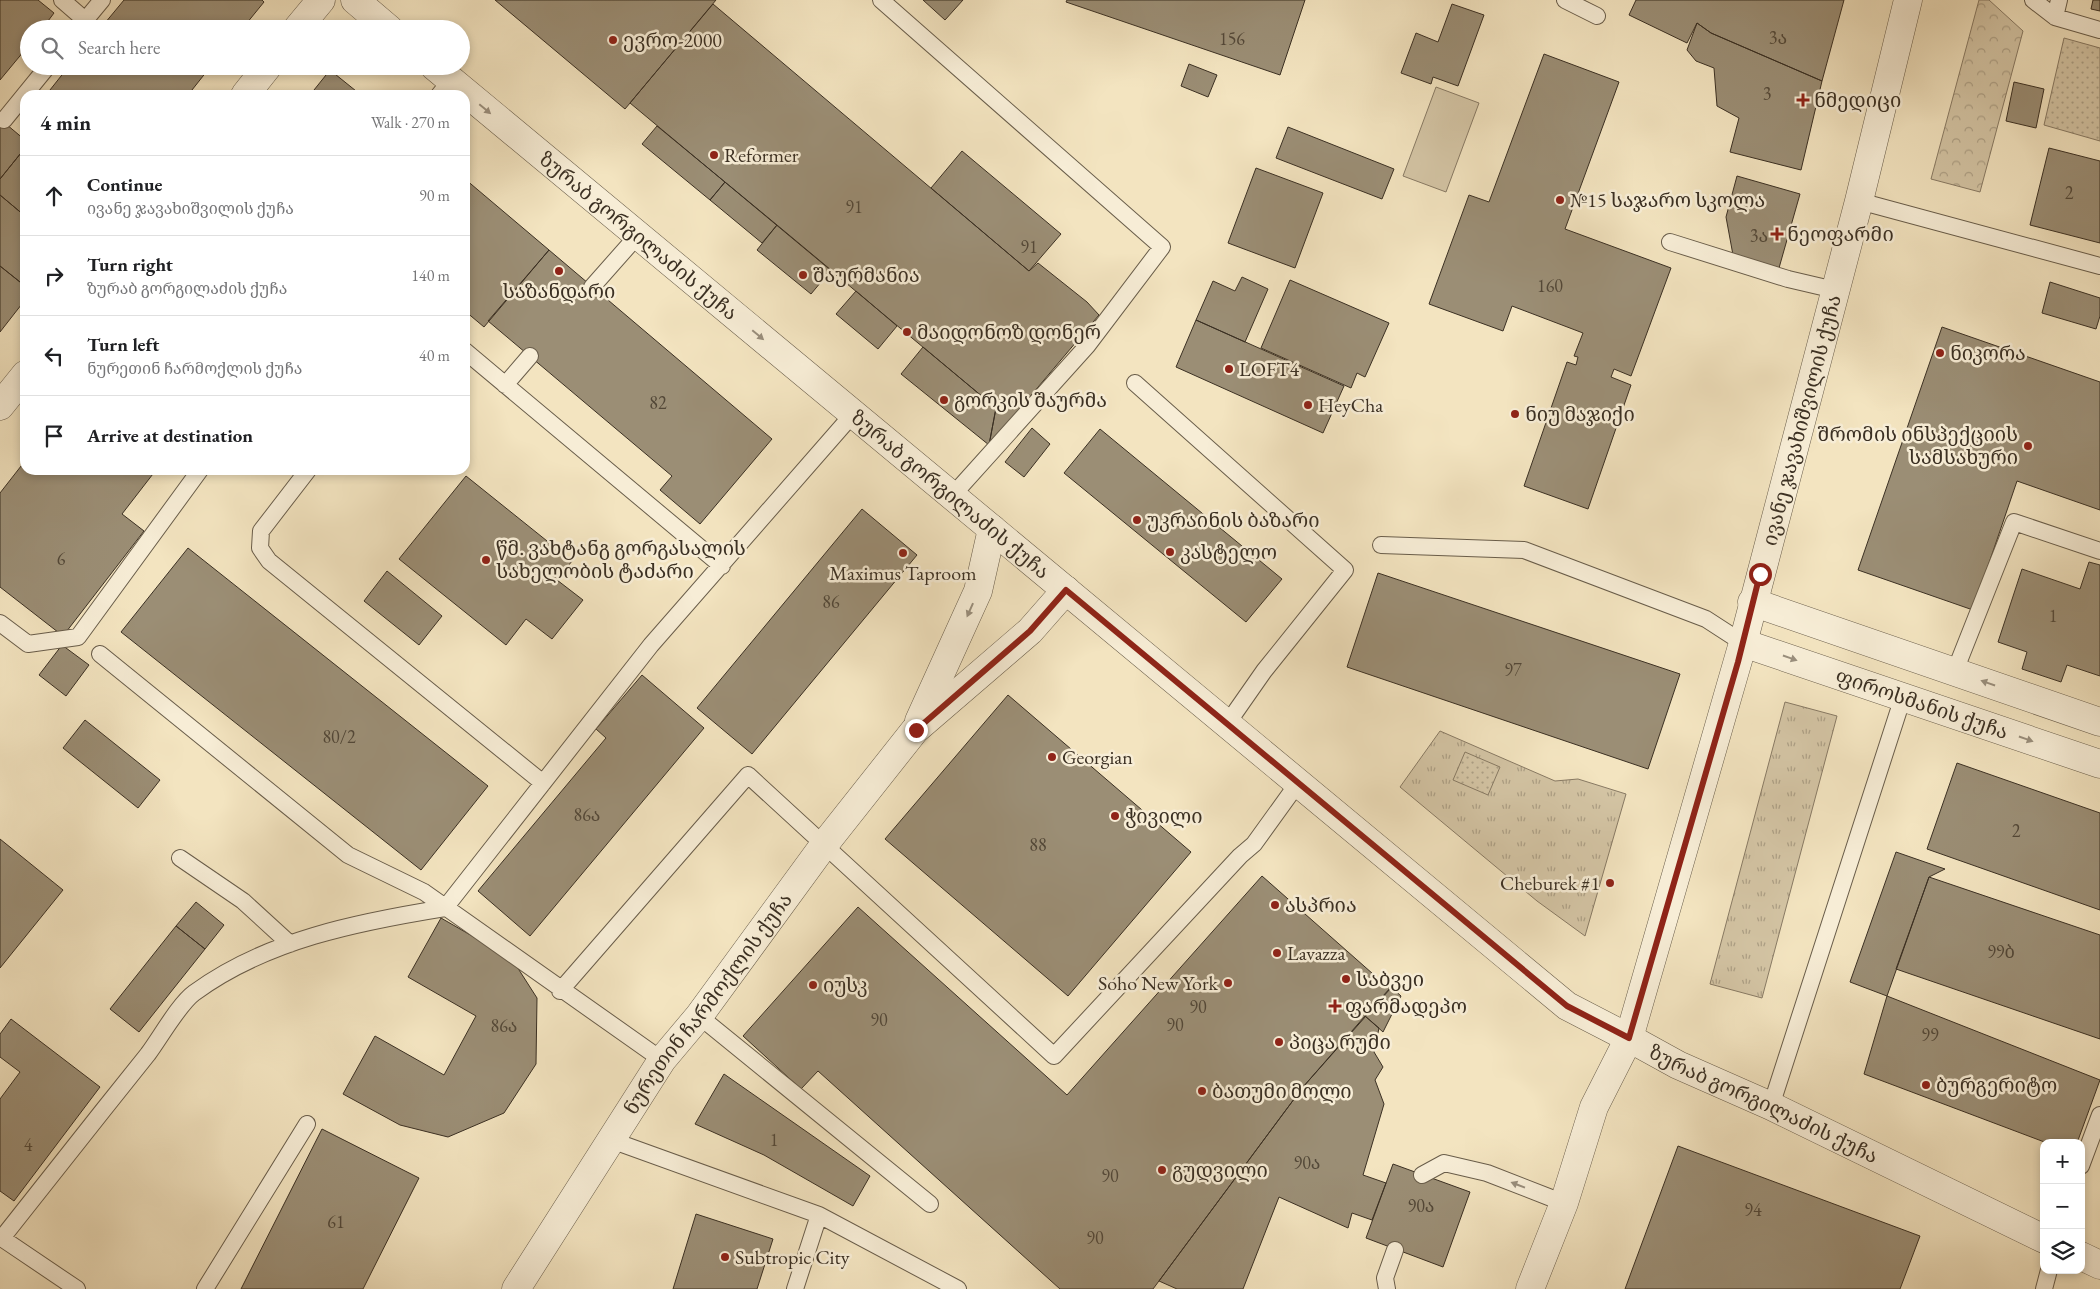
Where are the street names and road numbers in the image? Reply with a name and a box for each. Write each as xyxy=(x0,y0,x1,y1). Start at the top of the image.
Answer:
street label: ზურაბ გორგილაძის ქუჩა xyxy=(534,146,743,326)
street label: ივანე ჯავახიშვილის ქუჩა xyxy=(1756,292,1847,549)
street label: ზურაბ გორგილაძის ქუჩა xyxy=(846,404,1055,584)
street label: ფიროსმანის ქუჩა xyxy=(1832,662,2012,745)
street label: ნურეთინ ჩარმოქლის ქუჩა xyxy=(618,888,798,1120)
street label: ზურაბ გორგილაძის ქუჩა xyxy=(1644,1039,1882,1169)

